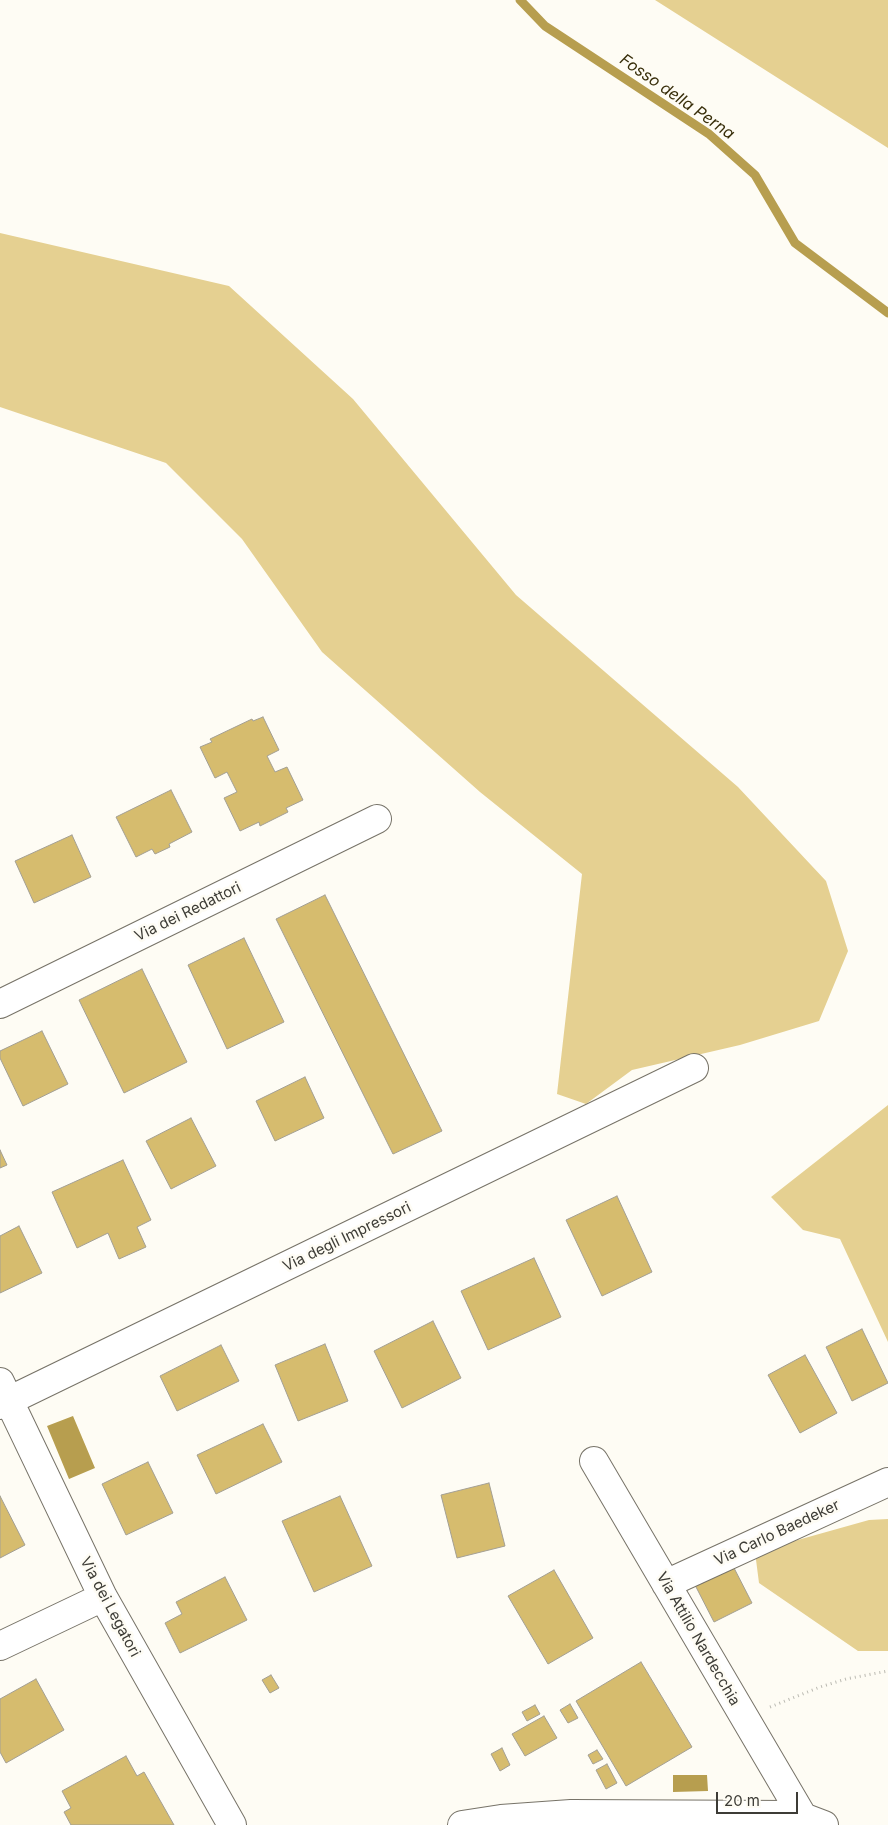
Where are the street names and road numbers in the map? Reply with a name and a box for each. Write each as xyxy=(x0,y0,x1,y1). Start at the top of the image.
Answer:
street label: Via dei Redattori xyxy=(132,878,244,946)
street label: Via degli Impressori xyxy=(280,1198,414,1276)
street label: Via Carlo Baedeker xyxy=(712,1496,842,1570)
street label: Via dei Legatori xyxy=(76,1554,144,1660)
street label: Via Attilio Nardecchia xyxy=(652,1569,744,1709)

